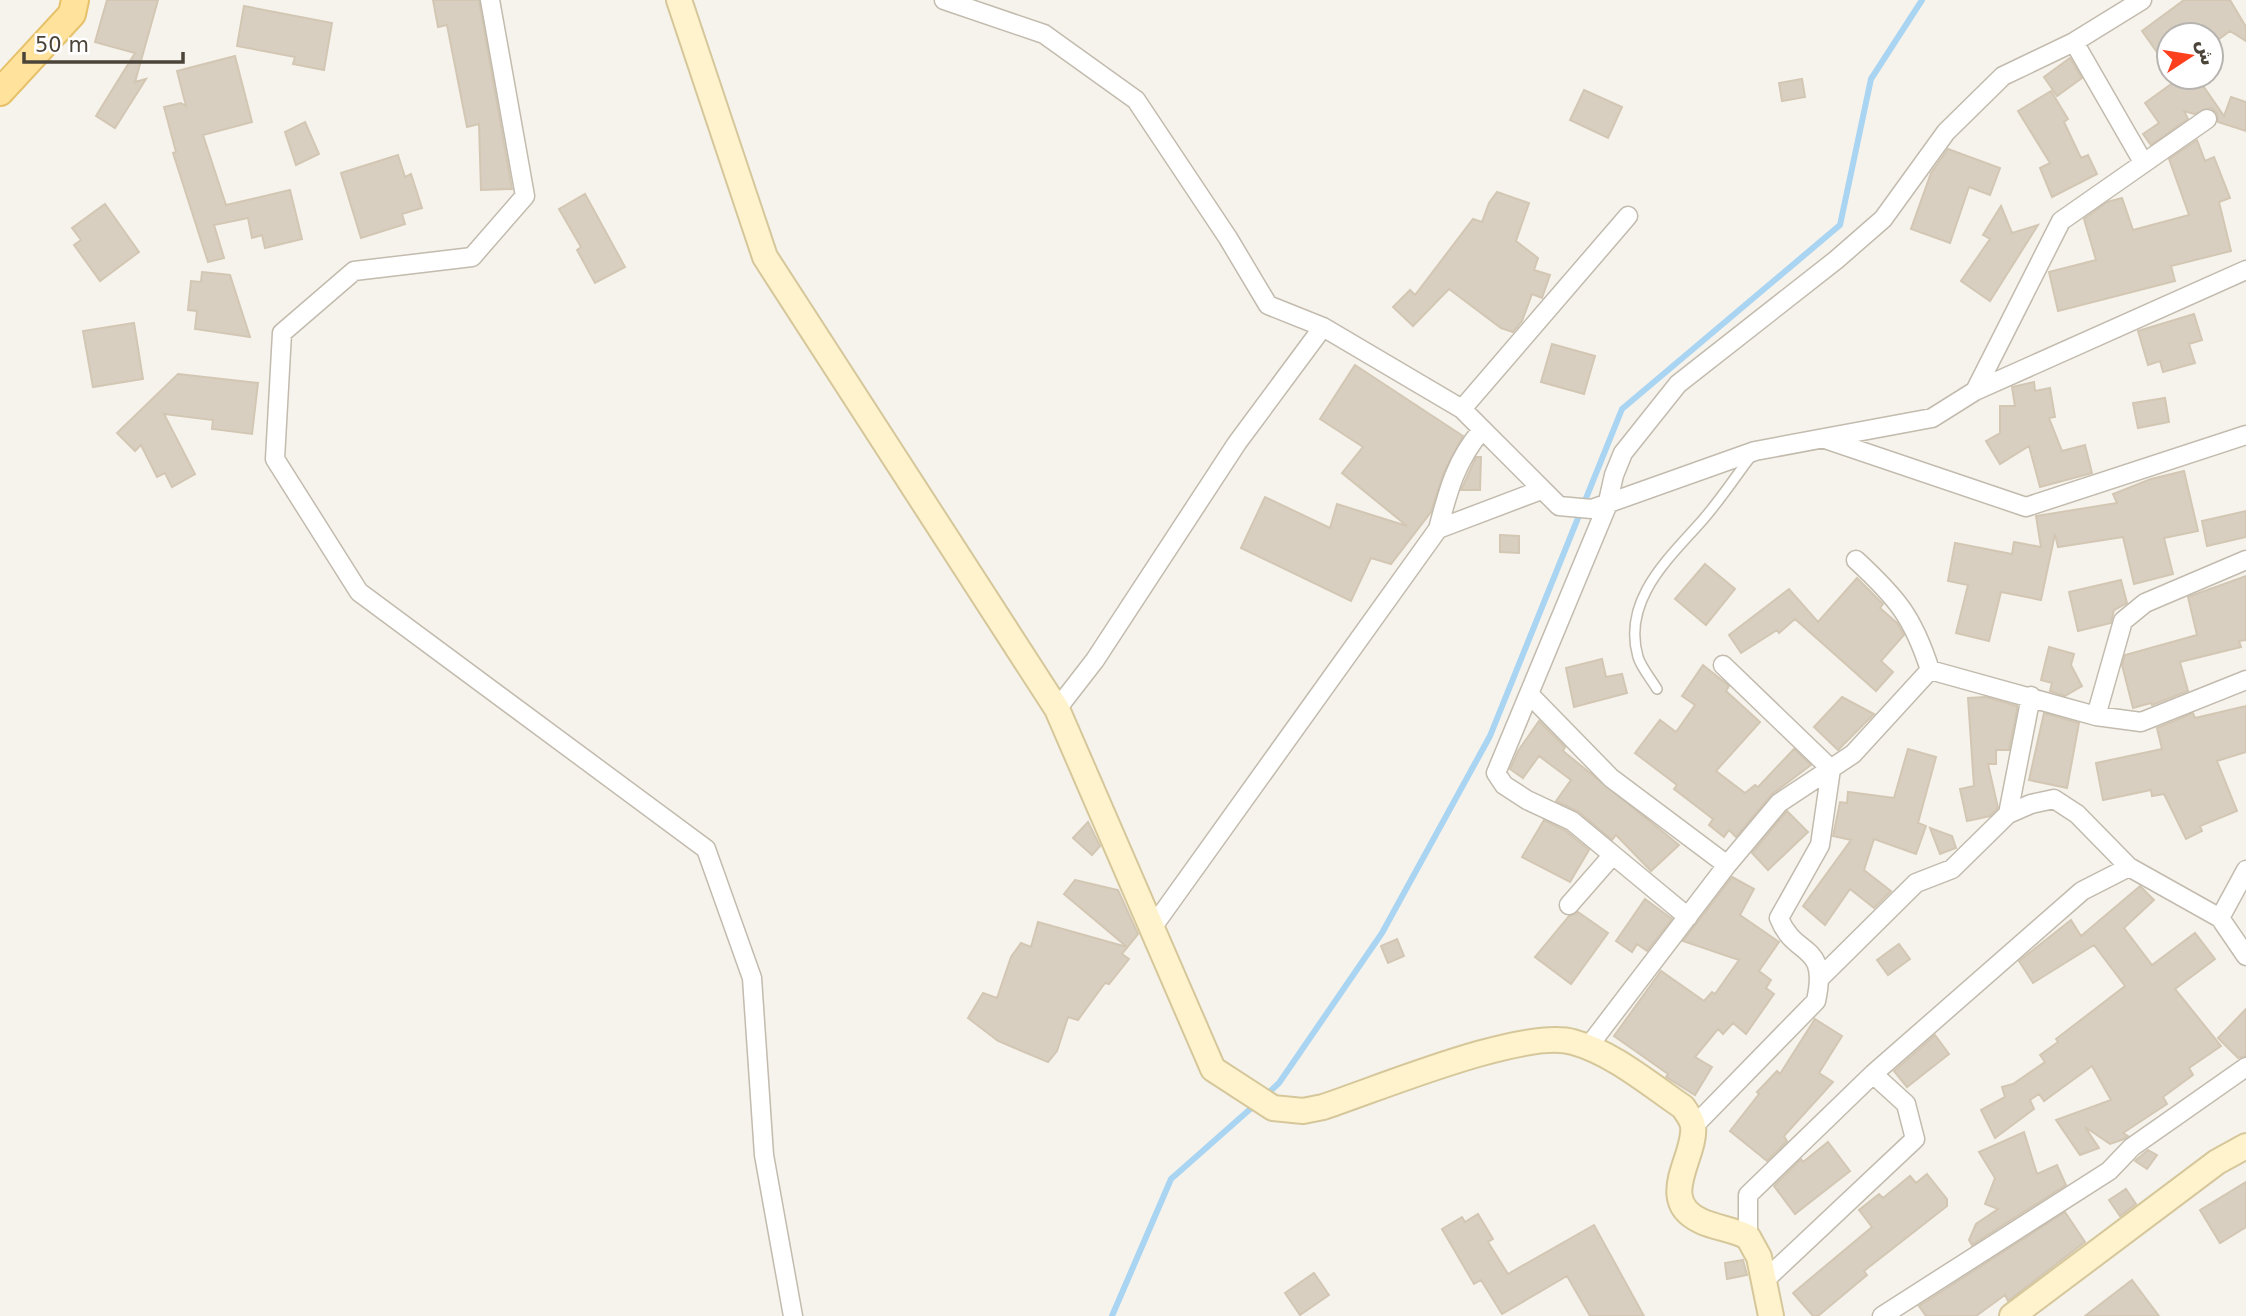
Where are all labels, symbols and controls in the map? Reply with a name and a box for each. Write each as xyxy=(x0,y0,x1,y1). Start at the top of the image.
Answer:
scale bar xyxy=(24,21,184,65)
north arrow xyxy=(2155,21,2225,91)
text: 50 m xyxy=(35,33,89,57)
text: ش xyxy=(2192,37,2220,68)

